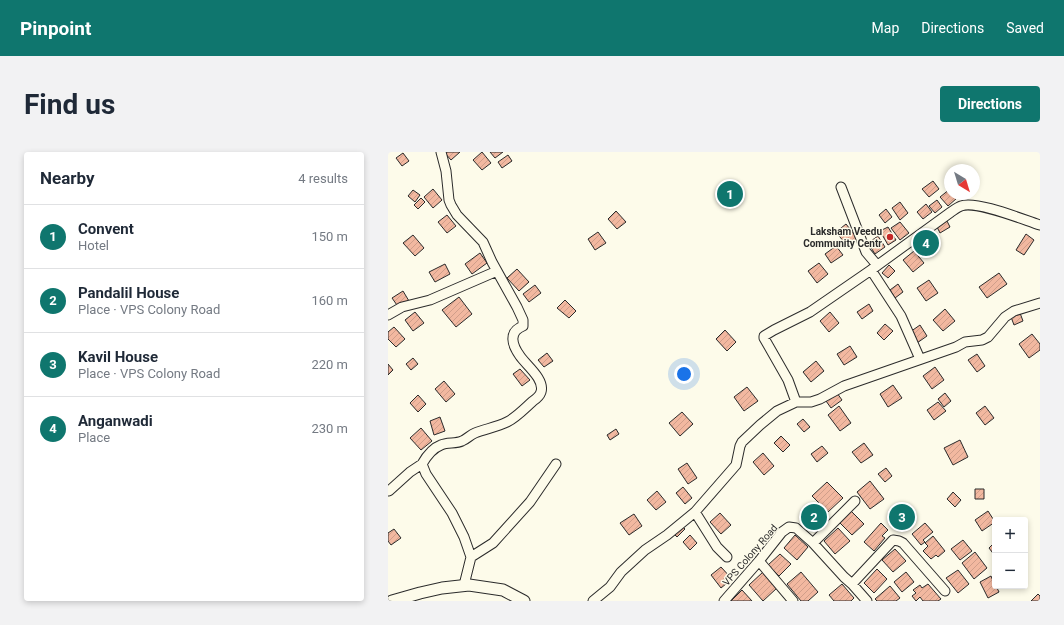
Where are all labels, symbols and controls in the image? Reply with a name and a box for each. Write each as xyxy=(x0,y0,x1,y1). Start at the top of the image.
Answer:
text: Pinpoint xyxy=(20,17,91,40)
text: Map xyxy=(872,20,899,36)
text: Directions xyxy=(921,20,984,36)
text: Saved xyxy=(1006,20,1044,36)
button: Directions xyxy=(940,86,1040,122)
text: Find us xyxy=(24,88,115,121)
north arrow xyxy=(944,164,980,200)
text: Nearby xyxy=(40,168,95,188)
text: 4 results xyxy=(298,171,348,186)
pin: 1 xyxy=(717,179,743,209)
text: Convent xyxy=(78,220,134,238)
place label: Laksham Veedu Community Centr xyxy=(803,226,882,249)
pin: 4 xyxy=(913,228,939,258)
text: 1 xyxy=(49,229,57,244)
text: 150 m xyxy=(311,229,348,244)
marker: Laksham Veedu Community Centr xyxy=(885,232,895,242)
text: Hotel xyxy=(78,238,109,253)
text: Pandalil House xyxy=(78,284,179,302)
text: 2 xyxy=(49,293,57,308)
text: 160 m xyxy=(311,293,348,308)
text: Place · VPS Colony Road xyxy=(78,302,220,317)
text: Kavil House xyxy=(78,348,158,366)
text: 3 xyxy=(49,357,57,372)
text: 220 m xyxy=(311,357,348,372)
your location xyxy=(674,364,694,384)
text: Place · VPS Colony Road xyxy=(78,366,220,381)
text: Anganwadi xyxy=(78,412,153,430)
text: 4 xyxy=(49,421,57,436)
text: 230 m xyxy=(311,421,348,436)
text: Place xyxy=(78,430,110,445)
pin: 2 xyxy=(801,502,827,532)
pin: 3 xyxy=(889,502,915,532)
map controls xyxy=(992,517,1028,589)
button: + xyxy=(992,517,1028,553)
street label: VPS Colony Road xyxy=(721,522,779,588)
button: − xyxy=(992,553,1028,589)

